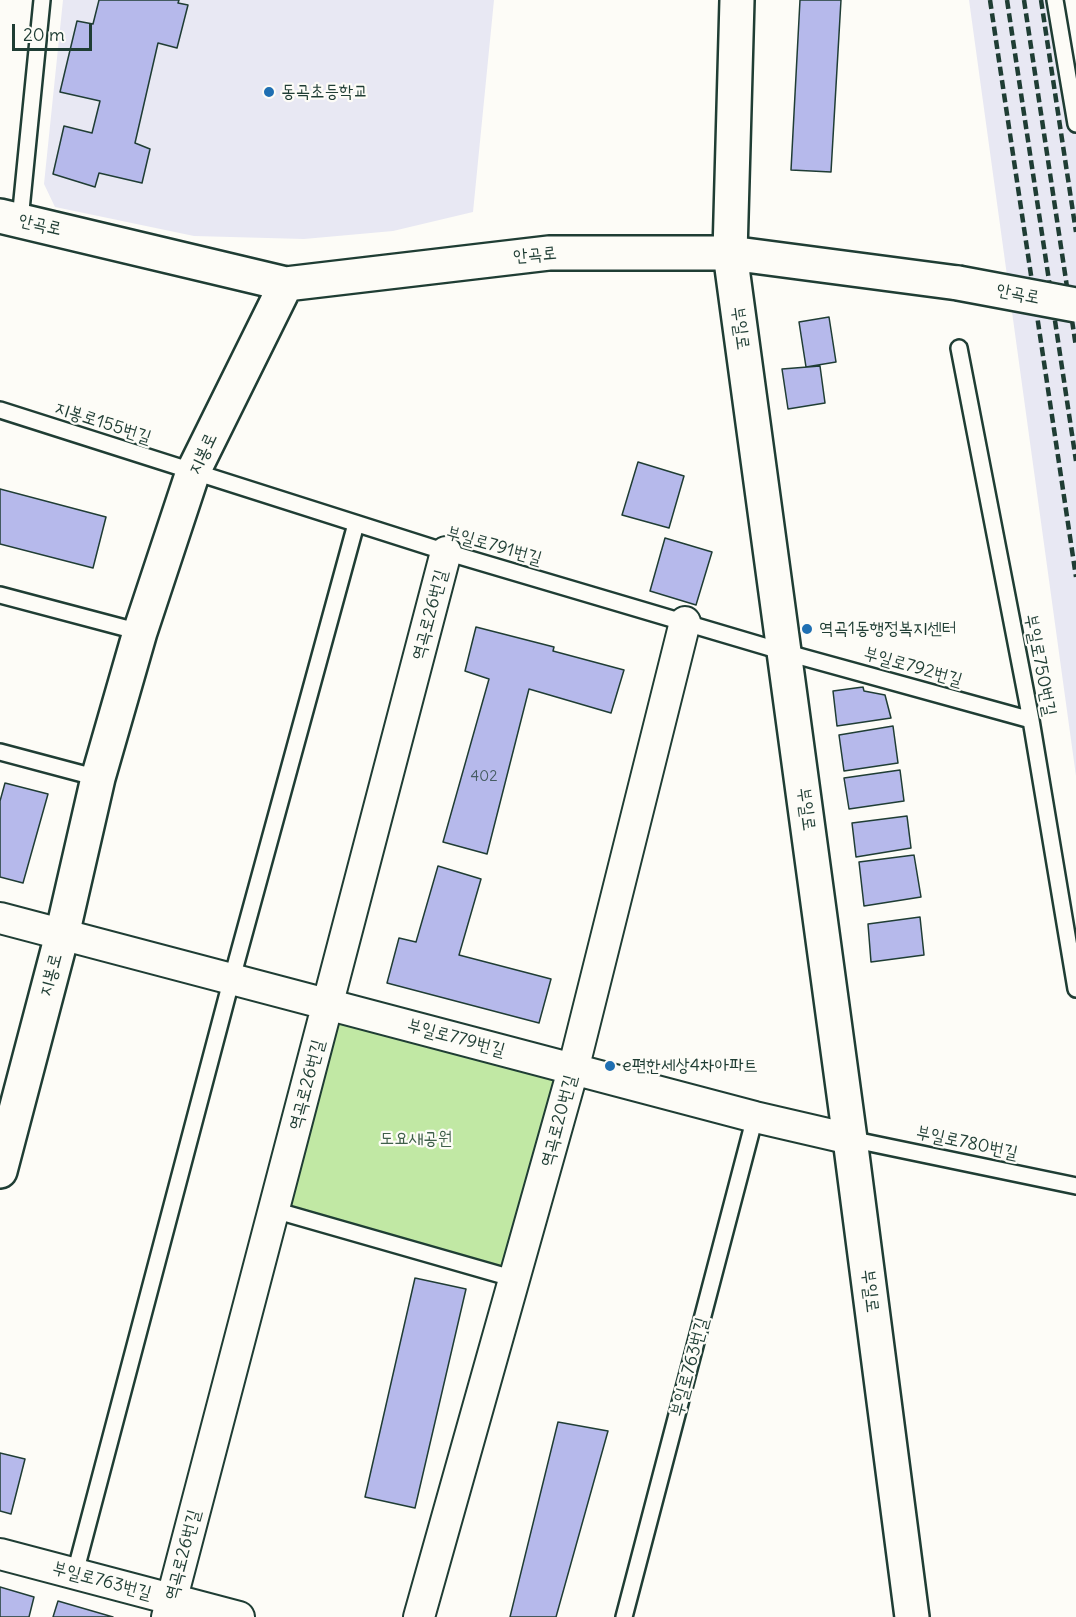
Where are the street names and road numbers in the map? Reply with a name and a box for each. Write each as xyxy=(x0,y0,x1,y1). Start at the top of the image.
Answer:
street label: 안곡로 xyxy=(16,210,64,240)
street label: 안곡로 xyxy=(512,242,558,268)
street label: 안곡로 xyxy=(995,279,1041,309)
street label: 부일로 xyxy=(726,305,754,351)
street label: 지봉로155번길 xyxy=(52,397,154,449)
street label: 지봉로 xyxy=(184,430,222,478)
street label: 부일로791번길 xyxy=(444,522,544,570)
street label: 역곡로26번길 xyxy=(408,567,452,663)
street label: 부일로750번길 xyxy=(1020,612,1060,718)
street label: 부일로792번길 xyxy=(861,643,965,691)
street label: 부일로 xyxy=(792,786,820,832)
street label: 지봉로 xyxy=(35,951,67,999)
street label: 부일로779번길 xyxy=(405,1015,507,1061)
street label: 역곡로26번길 xyxy=(285,1037,329,1133)
street label: 역곡로20번길 xyxy=(536,1073,582,1169)
street label: 부일로780번길 xyxy=(914,1122,1020,1164)
street label: 부일로 xyxy=(857,1268,883,1314)
street label: 부일로763번길 xyxy=(666,1315,714,1419)
street label: 역곡로26번길 xyxy=(161,1507,205,1603)
street label: 부일로763번길 xyxy=(50,1557,154,1605)

